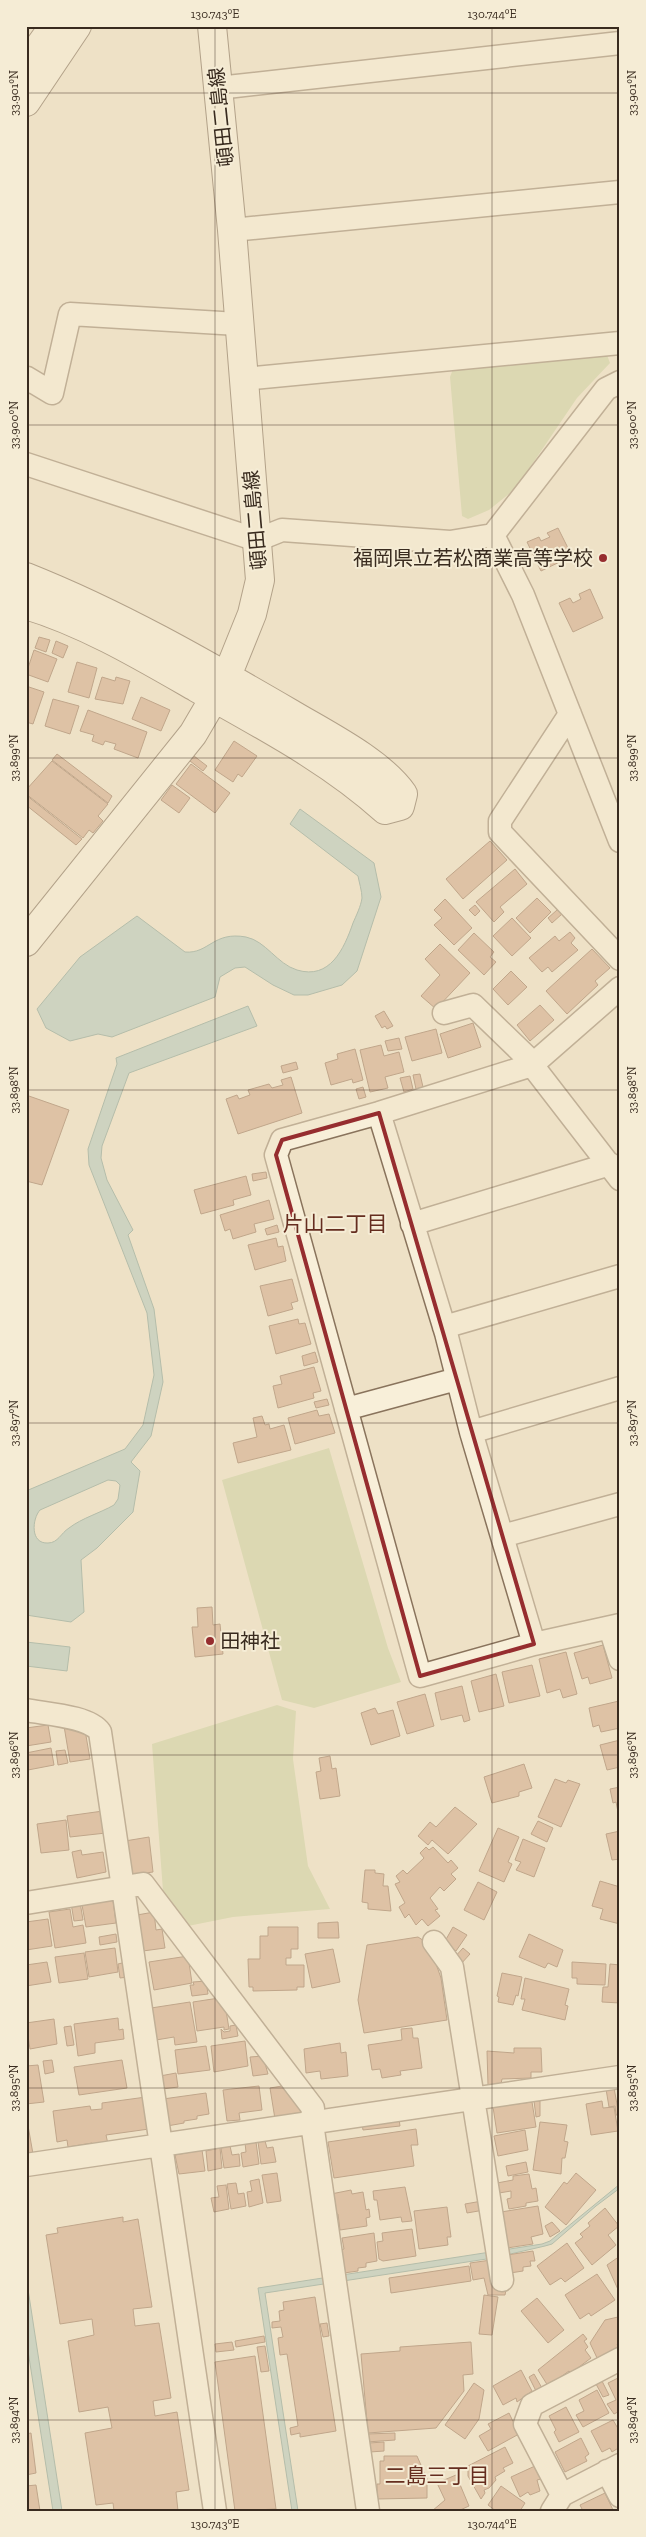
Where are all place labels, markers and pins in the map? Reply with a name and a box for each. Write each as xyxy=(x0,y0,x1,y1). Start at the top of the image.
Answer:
place label: 福岡県立若松商業高等学校 xyxy=(353,546,593,570)
marker: 福岡県立若松商業高等学校 xyxy=(597,552,609,564)
place label: 田神社 xyxy=(220,1629,280,1653)
marker: 田神社 xyxy=(204,1635,216,1647)

